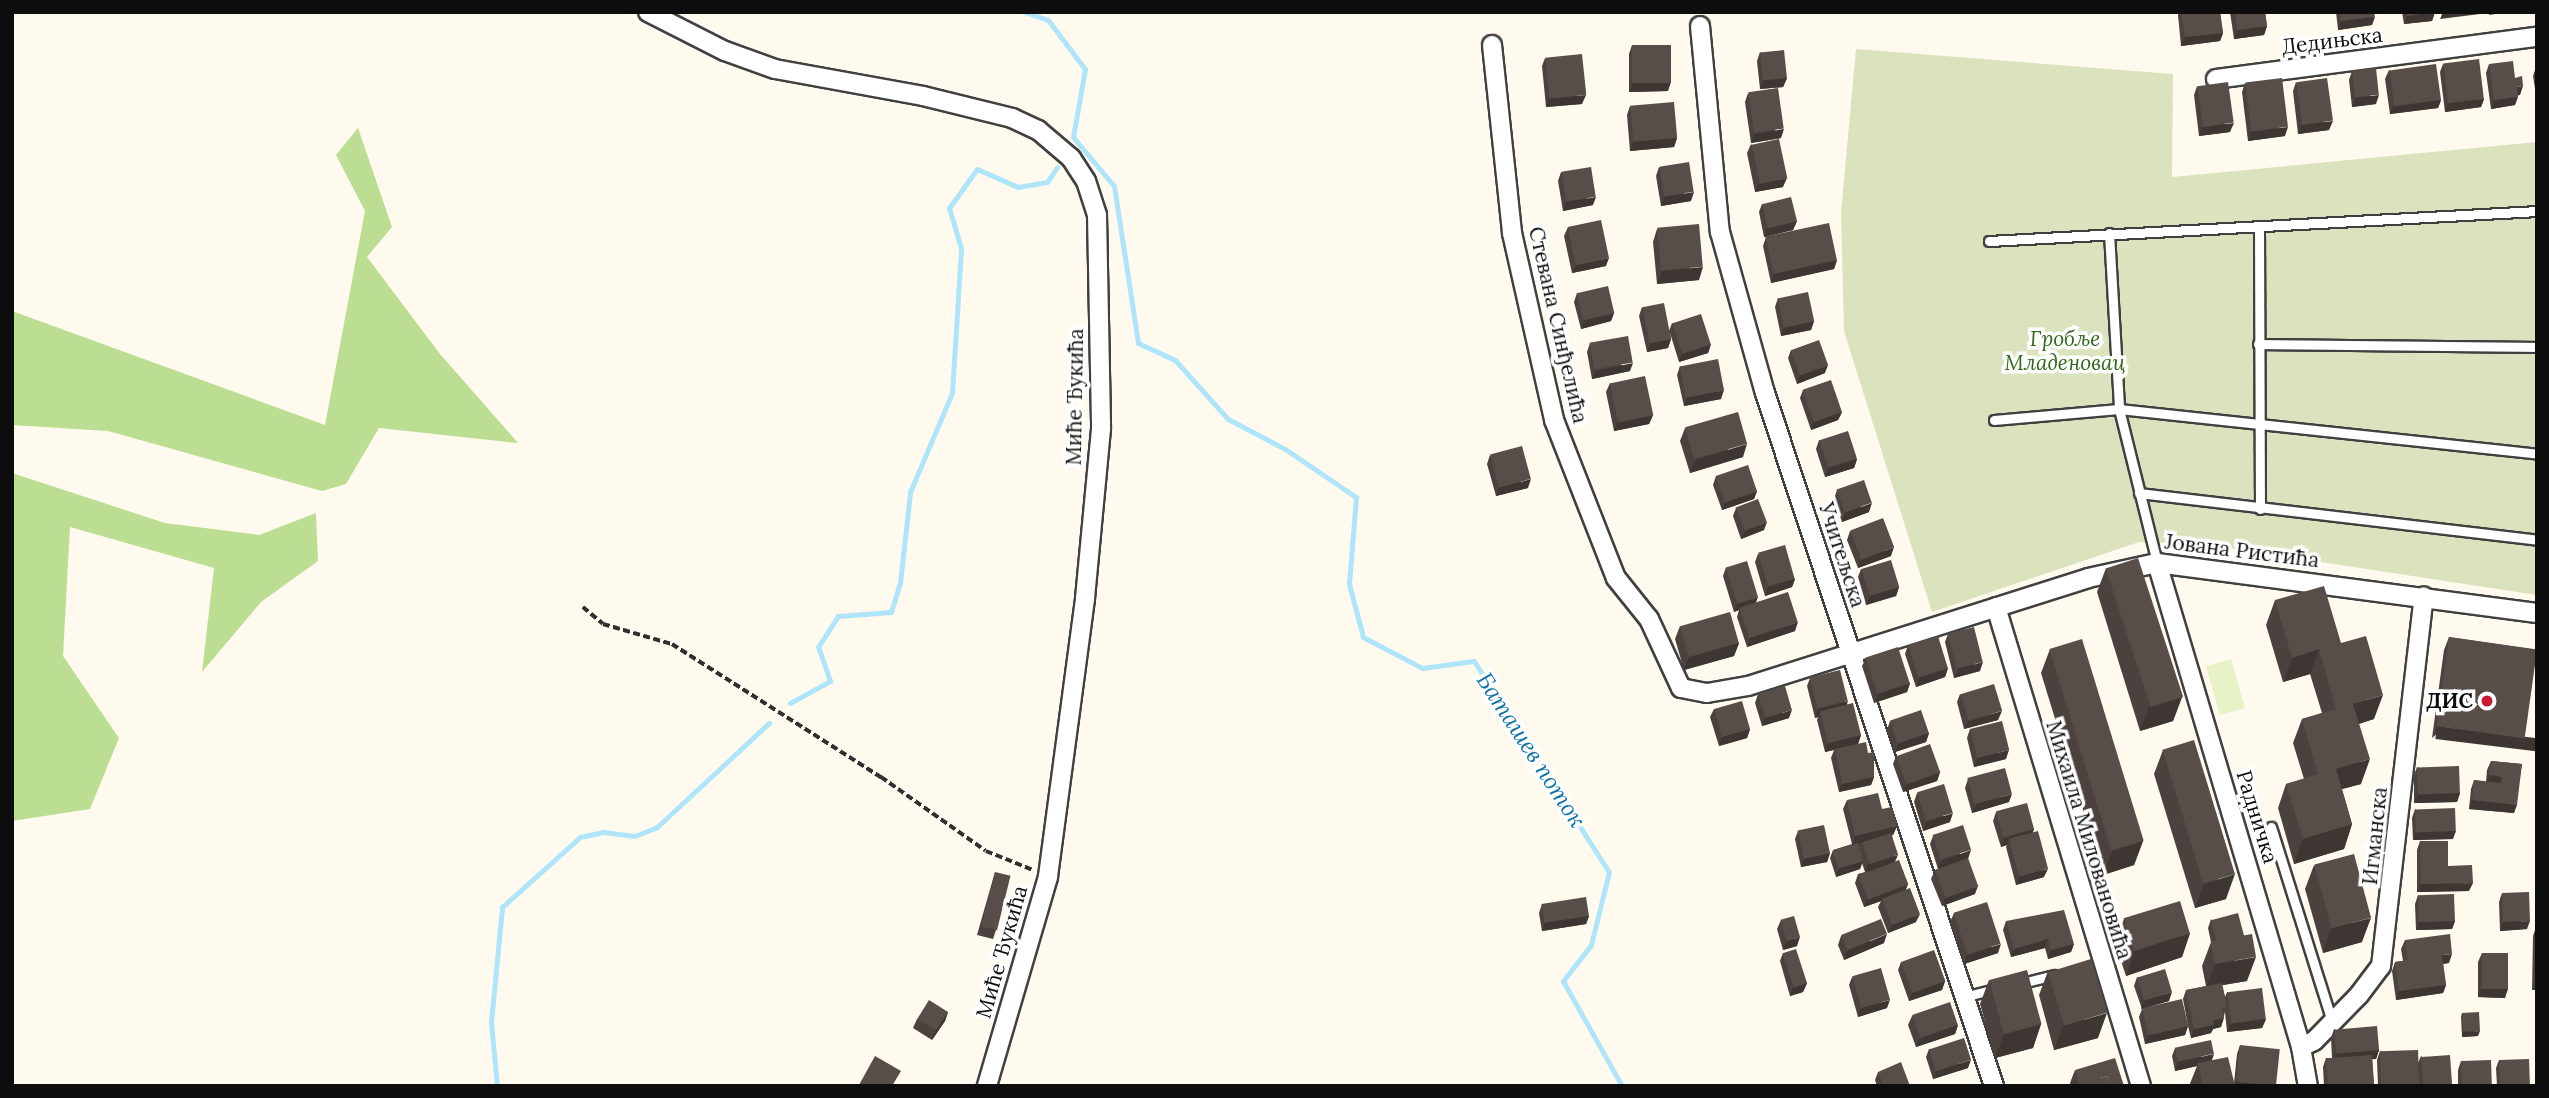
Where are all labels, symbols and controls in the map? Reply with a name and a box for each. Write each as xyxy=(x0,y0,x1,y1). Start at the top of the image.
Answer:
street label: Дедињска xyxy=(2280,22,2384,60)
street label: Стевана Синђелића xyxy=(1523,224,1593,426)
park label: Гробље Младеновац xyxy=(2004,326,2126,376)
street label: Миће Ђукића xyxy=(1061,328,1089,466)
street label: Учитељска xyxy=(1813,499,1871,611)
street label: Јована Ристића xyxy=(2163,529,2321,573)
water label: Баташев поток xyxy=(1471,667,1591,833)
place label: ДИС xyxy=(2426,688,2473,714)
marker: ДИС xyxy=(2479,693,2495,709)
street label: Михаила Миловановића xyxy=(2041,718,2137,962)
street label: Радничка xyxy=(2231,767,2283,867)
street label: Игманска xyxy=(2357,786,2393,886)
street label: Миће Ђукића xyxy=(971,883,1033,1021)

